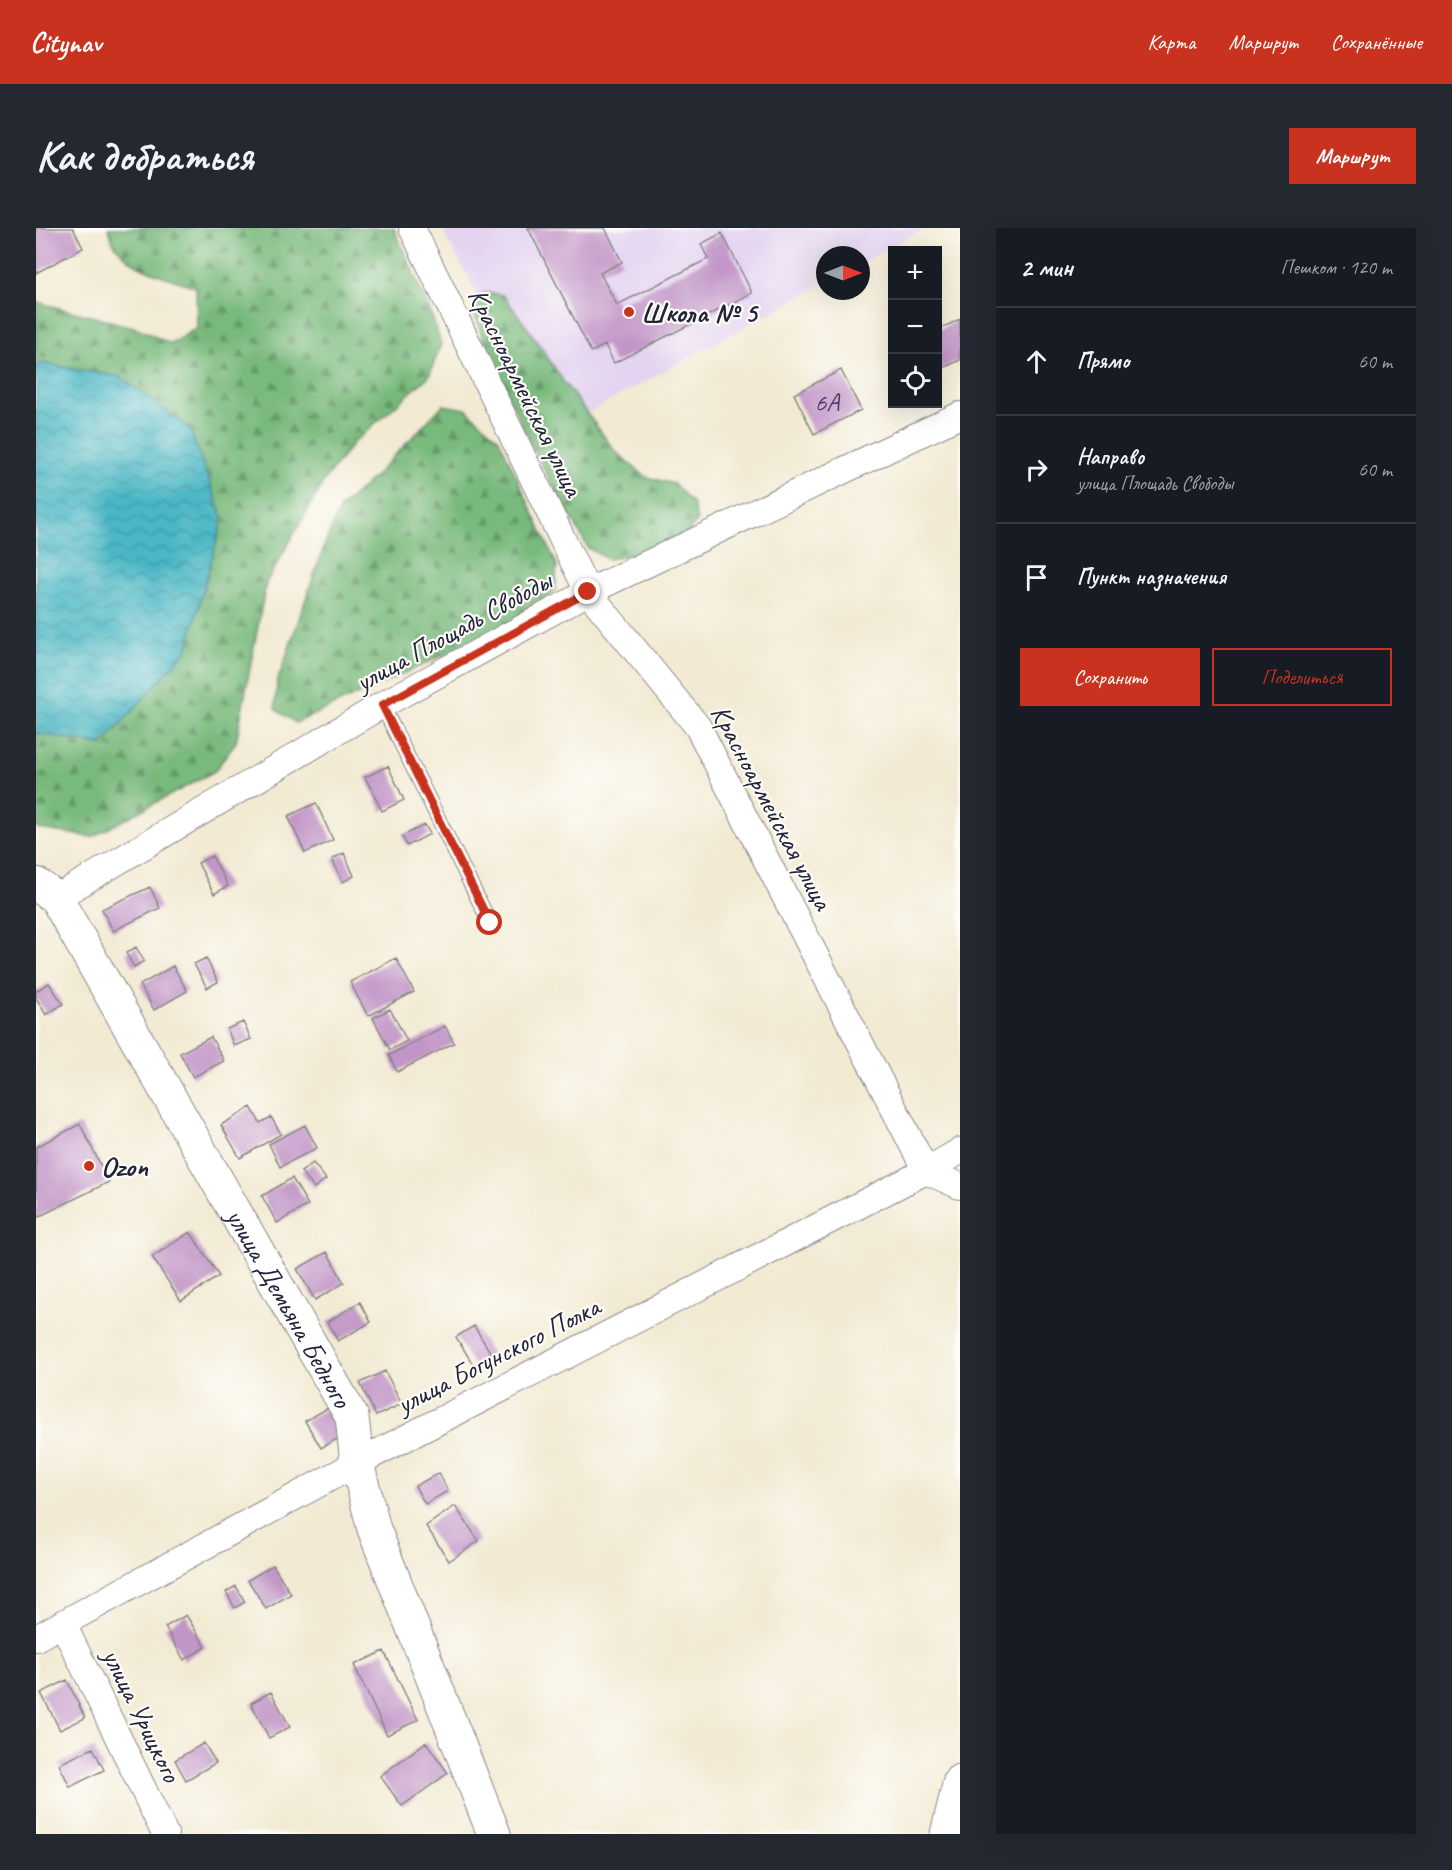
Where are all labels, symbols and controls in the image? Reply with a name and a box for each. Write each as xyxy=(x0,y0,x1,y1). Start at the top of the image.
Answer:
text: Citynav xyxy=(30,25,101,60)
text: Карта xyxy=(1147,29,1196,55)
text: Маршрут xyxy=(1229,29,1298,55)
text: Сохранённые xyxy=(1331,29,1422,55)
button: Маршрут xyxy=(1289,128,1416,184)
text: Как добраться xyxy=(36,130,253,183)
north arrow xyxy=(816,246,870,300)
map controls xyxy=(888,246,942,408)
button: + xyxy=(888,246,942,300)
text: 2 мин xyxy=(1020,251,1073,284)
text: Пешком · 120 m xyxy=(1280,255,1392,280)
street label: Красноармейская улица xyxy=(460,282,592,503)
place label: Школа № 5 xyxy=(641,295,759,330)
button: − xyxy=(888,300,942,354)
marker: Школа № 5 xyxy=(622,305,636,319)
icon: ahead xyxy=(1020,345,1053,378)
text: Прямо xyxy=(1077,347,1129,375)
text: 60 m xyxy=(1358,349,1392,374)
button: locate xyxy=(888,354,942,408)
house number: 6А xyxy=(815,386,841,419)
text: Направо xyxy=(1077,443,1144,471)
icon: right xyxy=(1020,453,1053,486)
text: 60 m xyxy=(1358,457,1392,482)
text: улица Площадь Свободы xyxy=(1077,471,1233,496)
icon: arrive xyxy=(1020,561,1053,594)
street label: улица Площадь Свободы xyxy=(347,562,559,700)
text: Пункт назначения xyxy=(1077,563,1226,591)
route end xyxy=(574,578,600,604)
button: Сохранить xyxy=(1020,648,1200,706)
button: Поделиться xyxy=(1212,648,1392,706)
street label: Красноармейская улица xyxy=(703,699,842,917)
route start xyxy=(476,909,502,935)
place label: Ozon xyxy=(101,1149,149,1184)
marker: Ozon xyxy=(82,1159,96,1173)
street label: улица Демьяна Бедного xyxy=(218,1200,361,1415)
street label: улица Богунского Полка xyxy=(389,1288,608,1422)
street label: улица Урицкого xyxy=(94,1641,190,1789)

